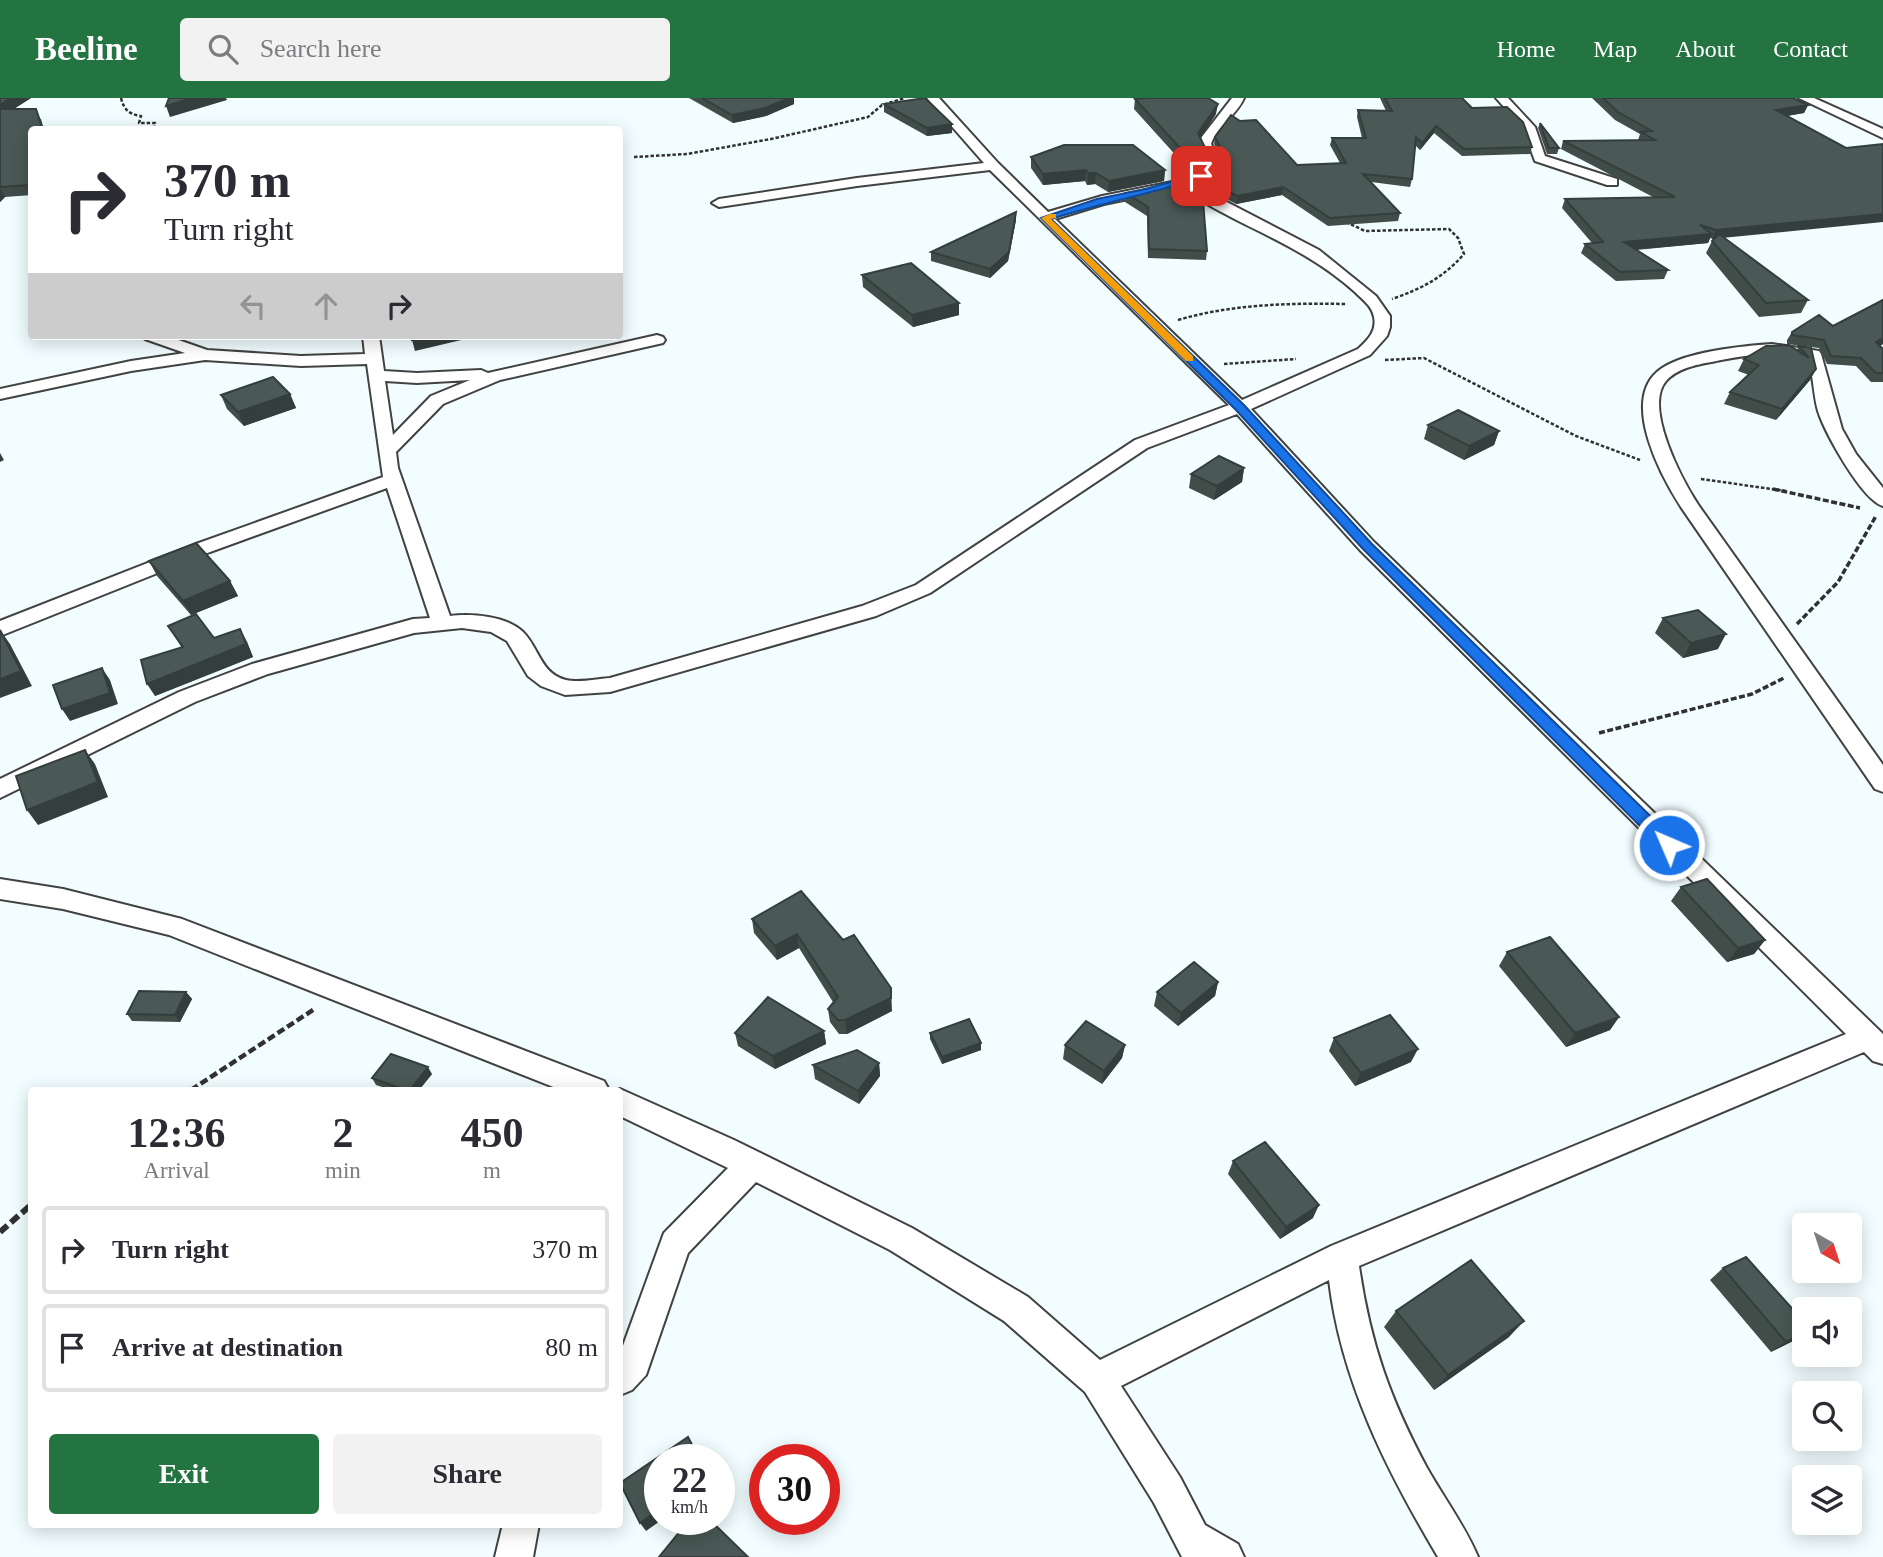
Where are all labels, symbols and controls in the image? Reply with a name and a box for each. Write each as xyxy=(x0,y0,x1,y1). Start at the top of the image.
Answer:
search box xyxy=(180,18,670,81)
icon: search xyxy=(204,30,242,68)
text: Beeline xyxy=(35,31,138,67)
text: Search here xyxy=(260,34,382,63)
text: Home xyxy=(1497,36,1555,62)
text: Map xyxy=(1593,36,1637,62)
text: About xyxy=(1675,36,1735,62)
text: Contact xyxy=(1773,36,1848,62)
pin xyxy=(1171,146,1231,206)
text: 370 m xyxy=(164,153,291,208)
icon: right xyxy=(49,154,140,245)
icon: arrive xyxy=(1182,157,1220,195)
text: Turn right xyxy=(164,211,294,247)
icon: left xyxy=(234,287,272,325)
icon: ahead xyxy=(307,287,345,325)
icon: right xyxy=(380,287,418,325)
position arrow xyxy=(1632,808,1706,882)
text: 12:36 xyxy=(128,1110,226,1156)
text: 2 xyxy=(332,1110,353,1156)
text: 450 xyxy=(460,1110,523,1156)
text: Arrival xyxy=(143,1158,210,1183)
text: min xyxy=(325,1158,361,1183)
text: m xyxy=(483,1158,501,1183)
north arrow xyxy=(1792,1213,1862,1283)
map controls xyxy=(1792,1213,1862,1535)
icon: right xyxy=(53,1231,91,1269)
text: Turn right xyxy=(112,1235,229,1264)
text: 370 m xyxy=(532,1235,598,1264)
button: sound xyxy=(1792,1297,1862,1367)
icon: arrive xyxy=(53,1329,91,1367)
text: Arrive at destination xyxy=(112,1333,343,1362)
text: 80 m xyxy=(545,1333,598,1362)
button: search xyxy=(1792,1381,1862,1451)
button: Exit xyxy=(49,1434,319,1514)
button: Share xyxy=(333,1434,602,1514)
speed limit sign: 30 xyxy=(749,1444,840,1535)
text: 22 xyxy=(672,1461,707,1500)
button: layers xyxy=(1792,1465,1862,1535)
text: km/h xyxy=(671,1497,708,1517)

